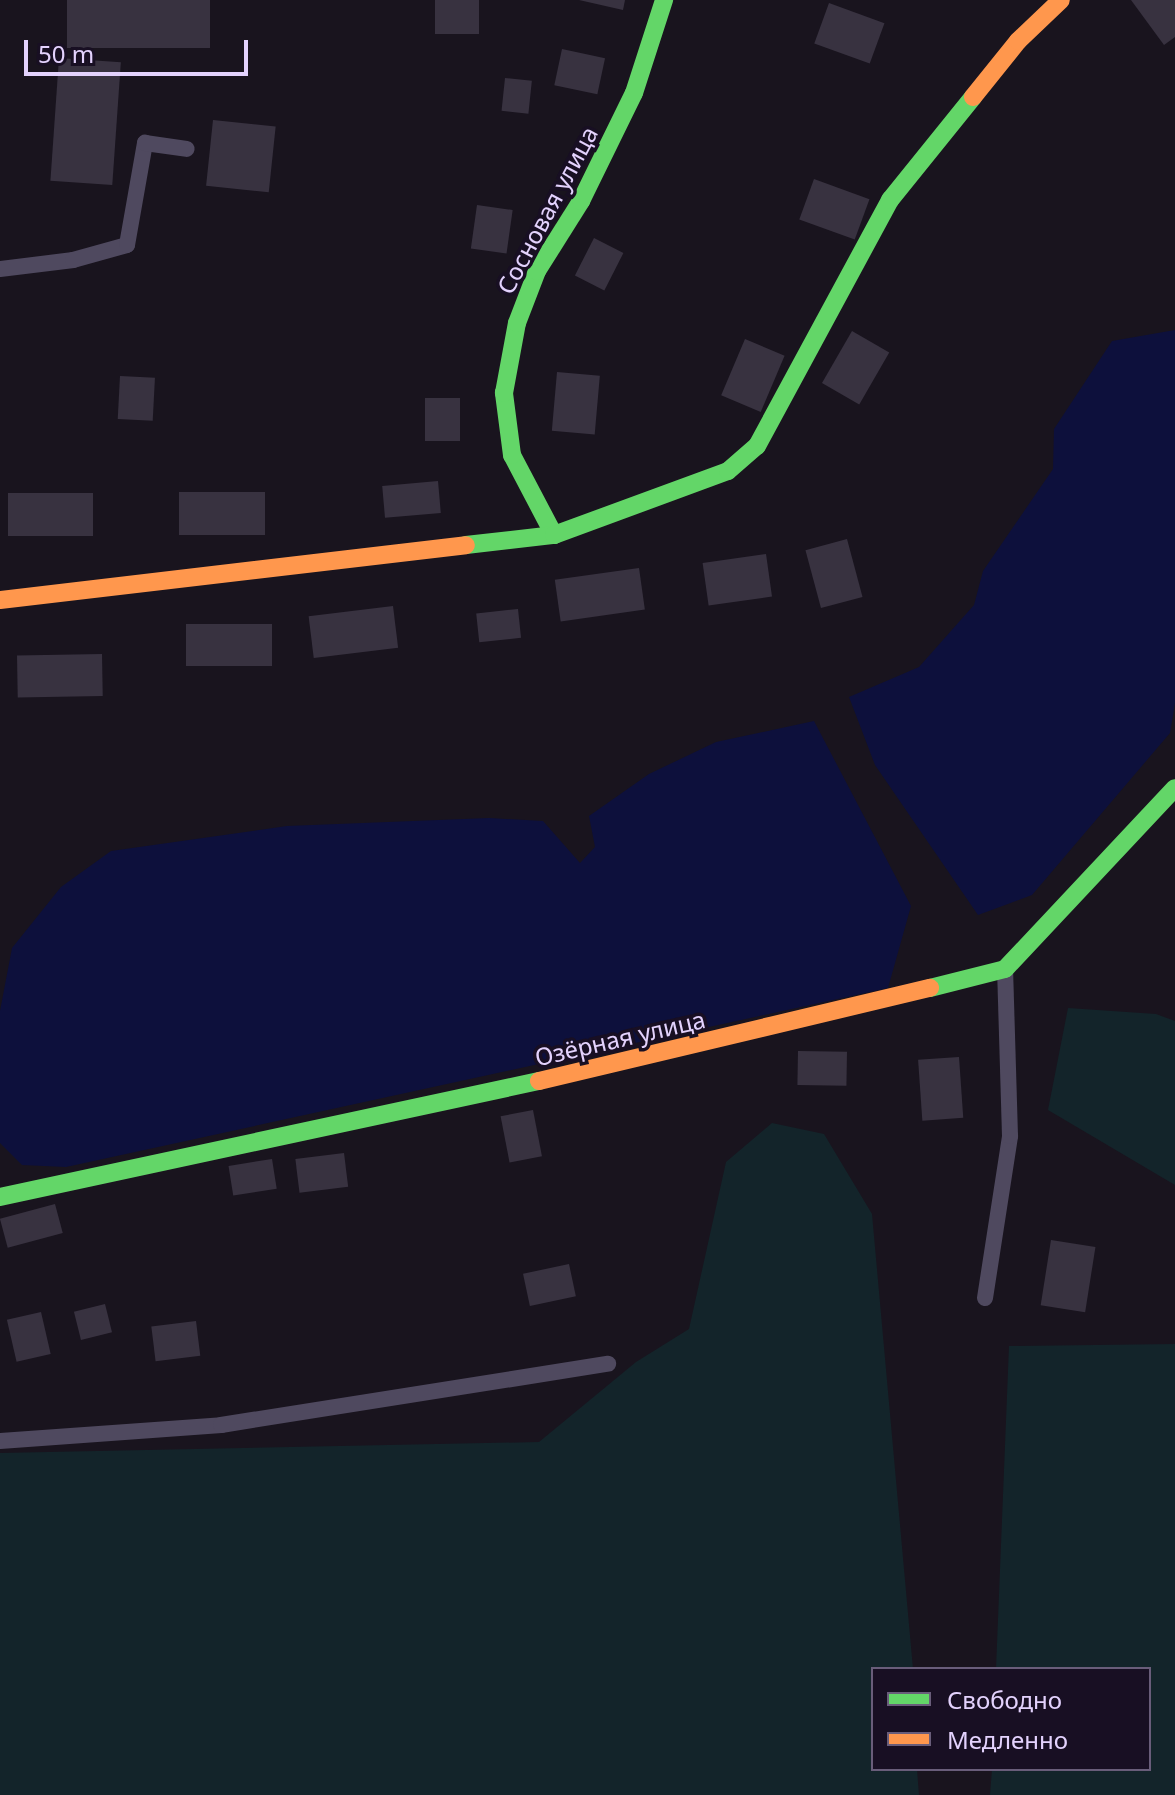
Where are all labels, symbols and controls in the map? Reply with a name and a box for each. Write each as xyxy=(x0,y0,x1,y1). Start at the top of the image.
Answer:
scale bar xyxy=(28,24,252,74)
text: 50 m xyxy=(38,37,94,70)
street label: Сосновая улица xyxy=(491,121,603,299)
street label: Озёрная улица xyxy=(532,1004,708,1072)
legend xyxy=(871,1667,1151,1771)
text: Свободно xyxy=(947,1683,1062,1716)
text: Медленно xyxy=(947,1723,1068,1756)

